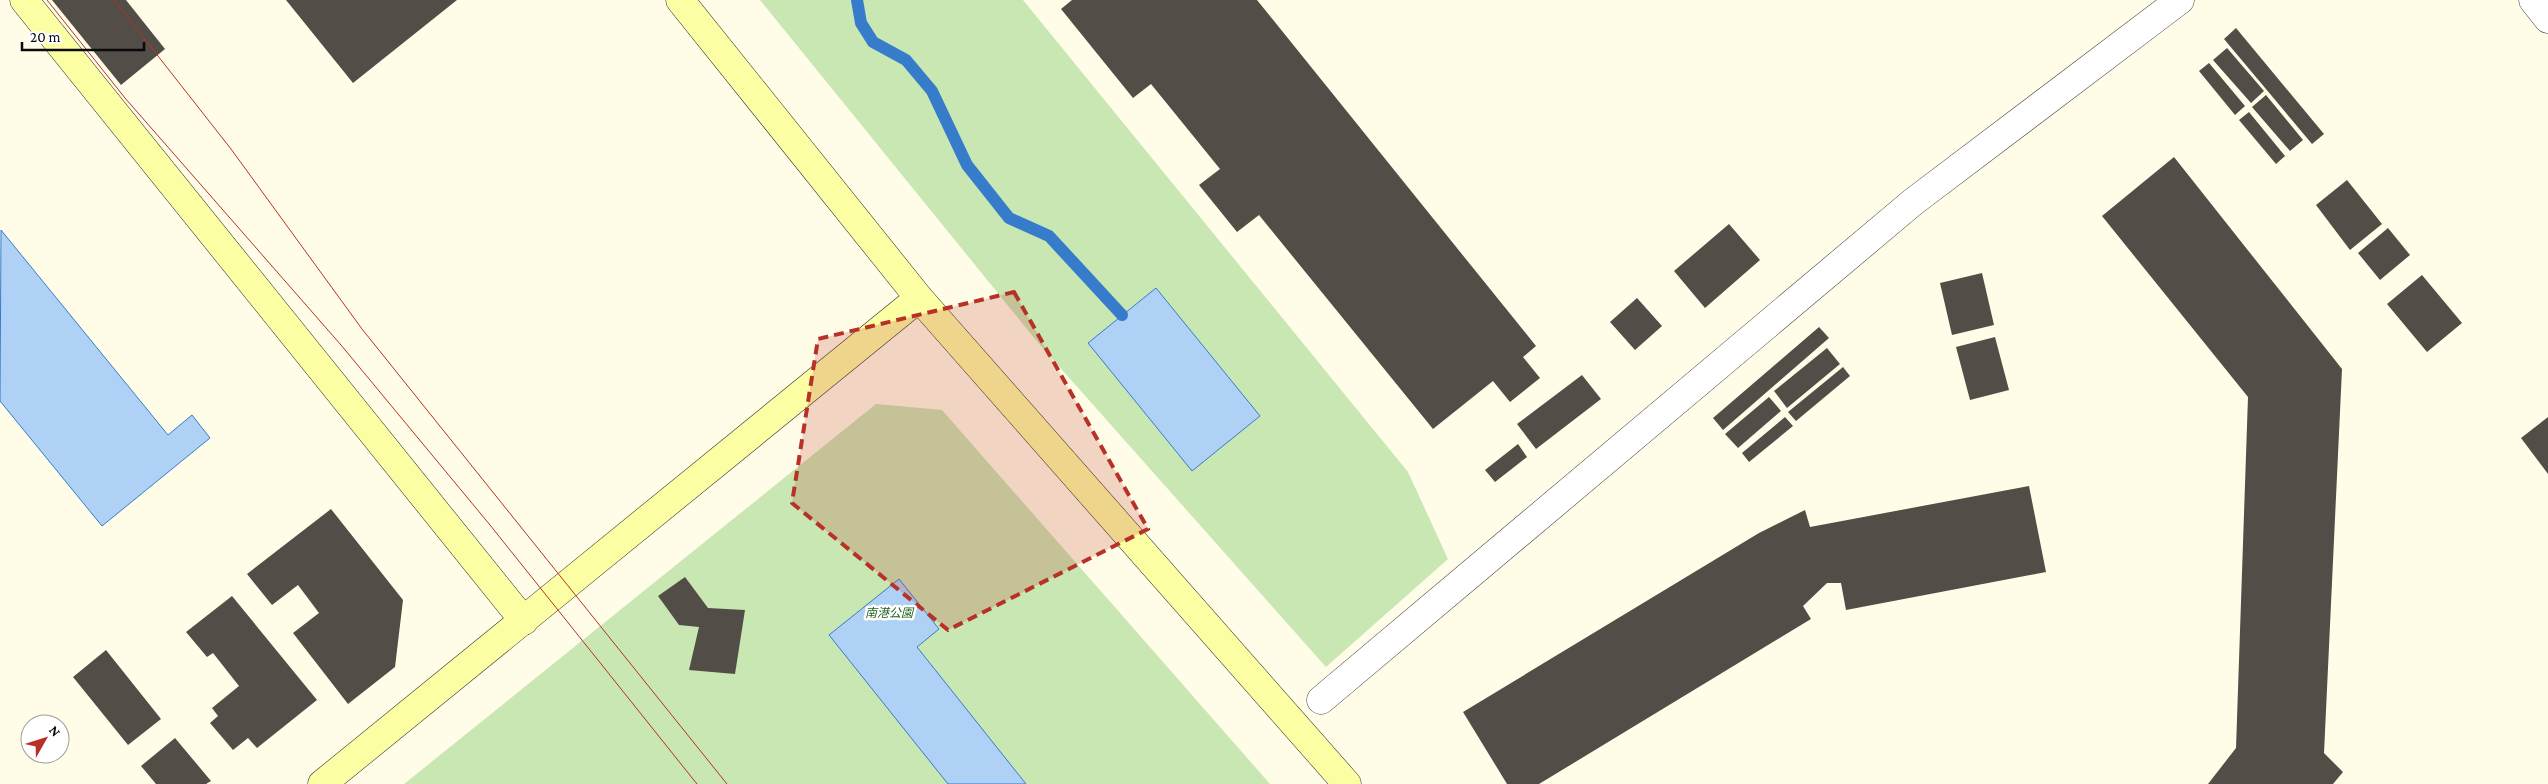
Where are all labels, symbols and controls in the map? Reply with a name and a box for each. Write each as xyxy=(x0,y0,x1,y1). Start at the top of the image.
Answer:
scale bar xyxy=(22,20,145,52)
text: 20 m xyxy=(30,29,61,45)
park label: 南港公園 xyxy=(865,606,915,620)
north arrow xyxy=(20,714,70,764)
text: N xyxy=(46,722,65,740)

